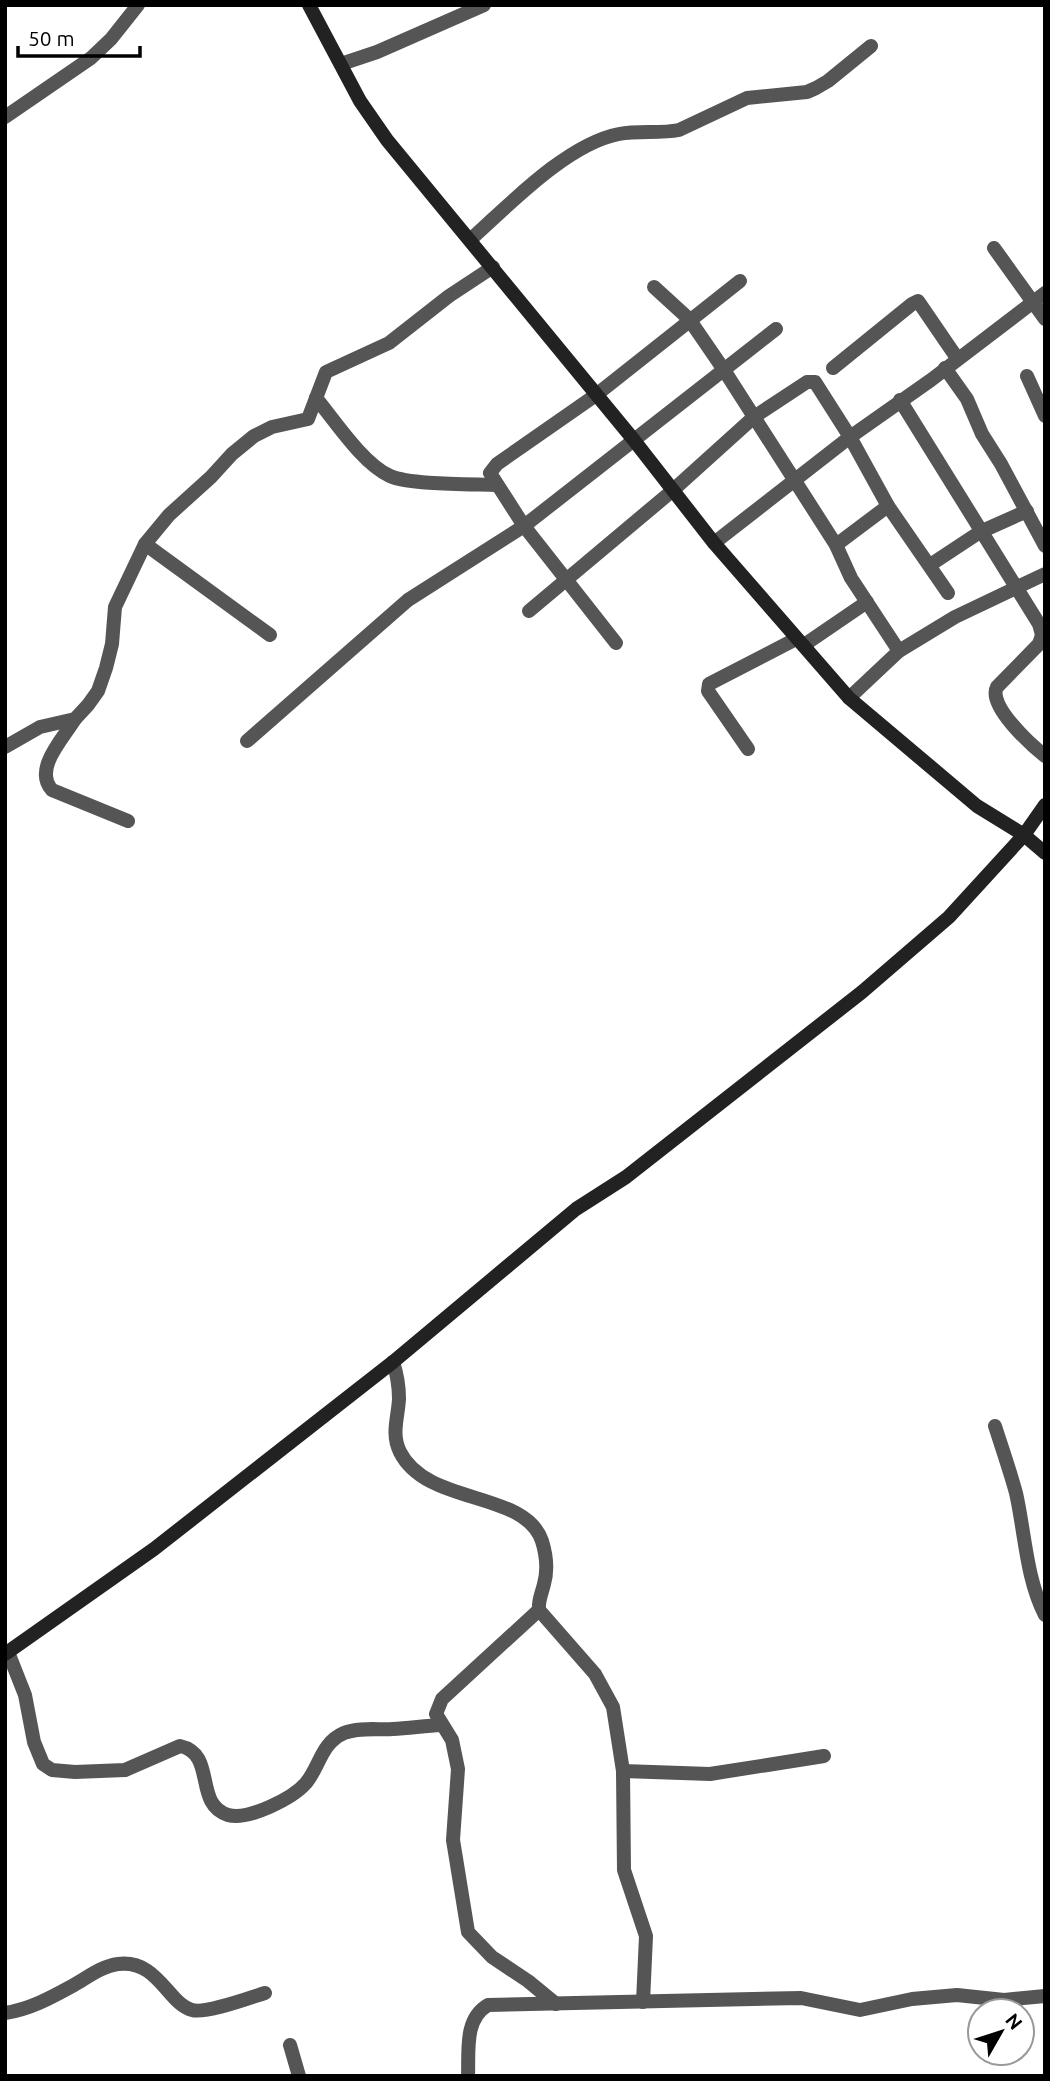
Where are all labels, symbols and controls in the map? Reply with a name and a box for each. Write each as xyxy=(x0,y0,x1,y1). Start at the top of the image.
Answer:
scale bar xyxy=(18,14,140,58)
text: 50 m xyxy=(28,26,75,50)
north arrow xyxy=(966,1997,1036,2067)
text: N xyxy=(1001,2009,1027,2034)

